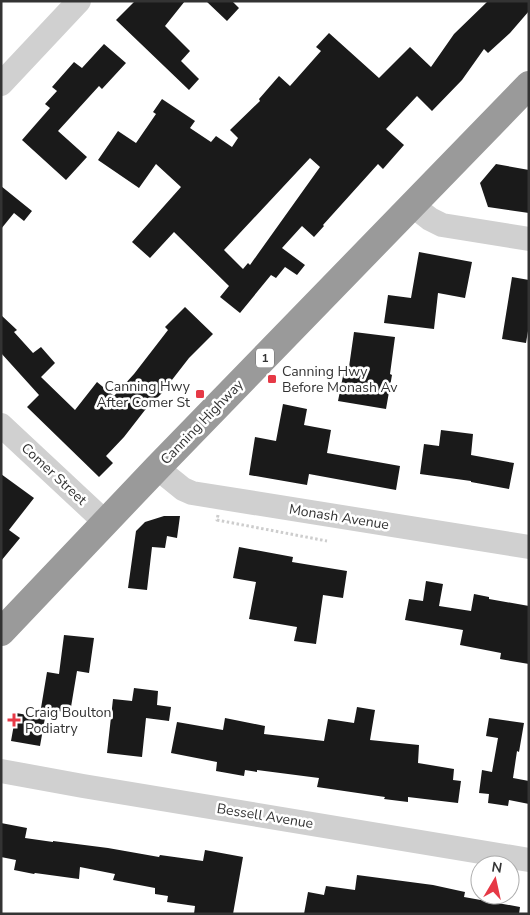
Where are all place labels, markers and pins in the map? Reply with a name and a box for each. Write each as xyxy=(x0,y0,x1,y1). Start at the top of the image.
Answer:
place label: Canning Hwy Before Monash Av xyxy=(282,362,398,397)
marker: Canning Hwy Before Monash Av xyxy=(266,373,278,385)
place label: Canning Hwy After Comer St xyxy=(96,377,191,412)
marker: Canning Hwy After Comer St xyxy=(194,388,206,400)
place label: Craig Boulton Podiatry xyxy=(25,703,112,738)
marker: Craig Boulton Podiatry xyxy=(7,713,21,727)

